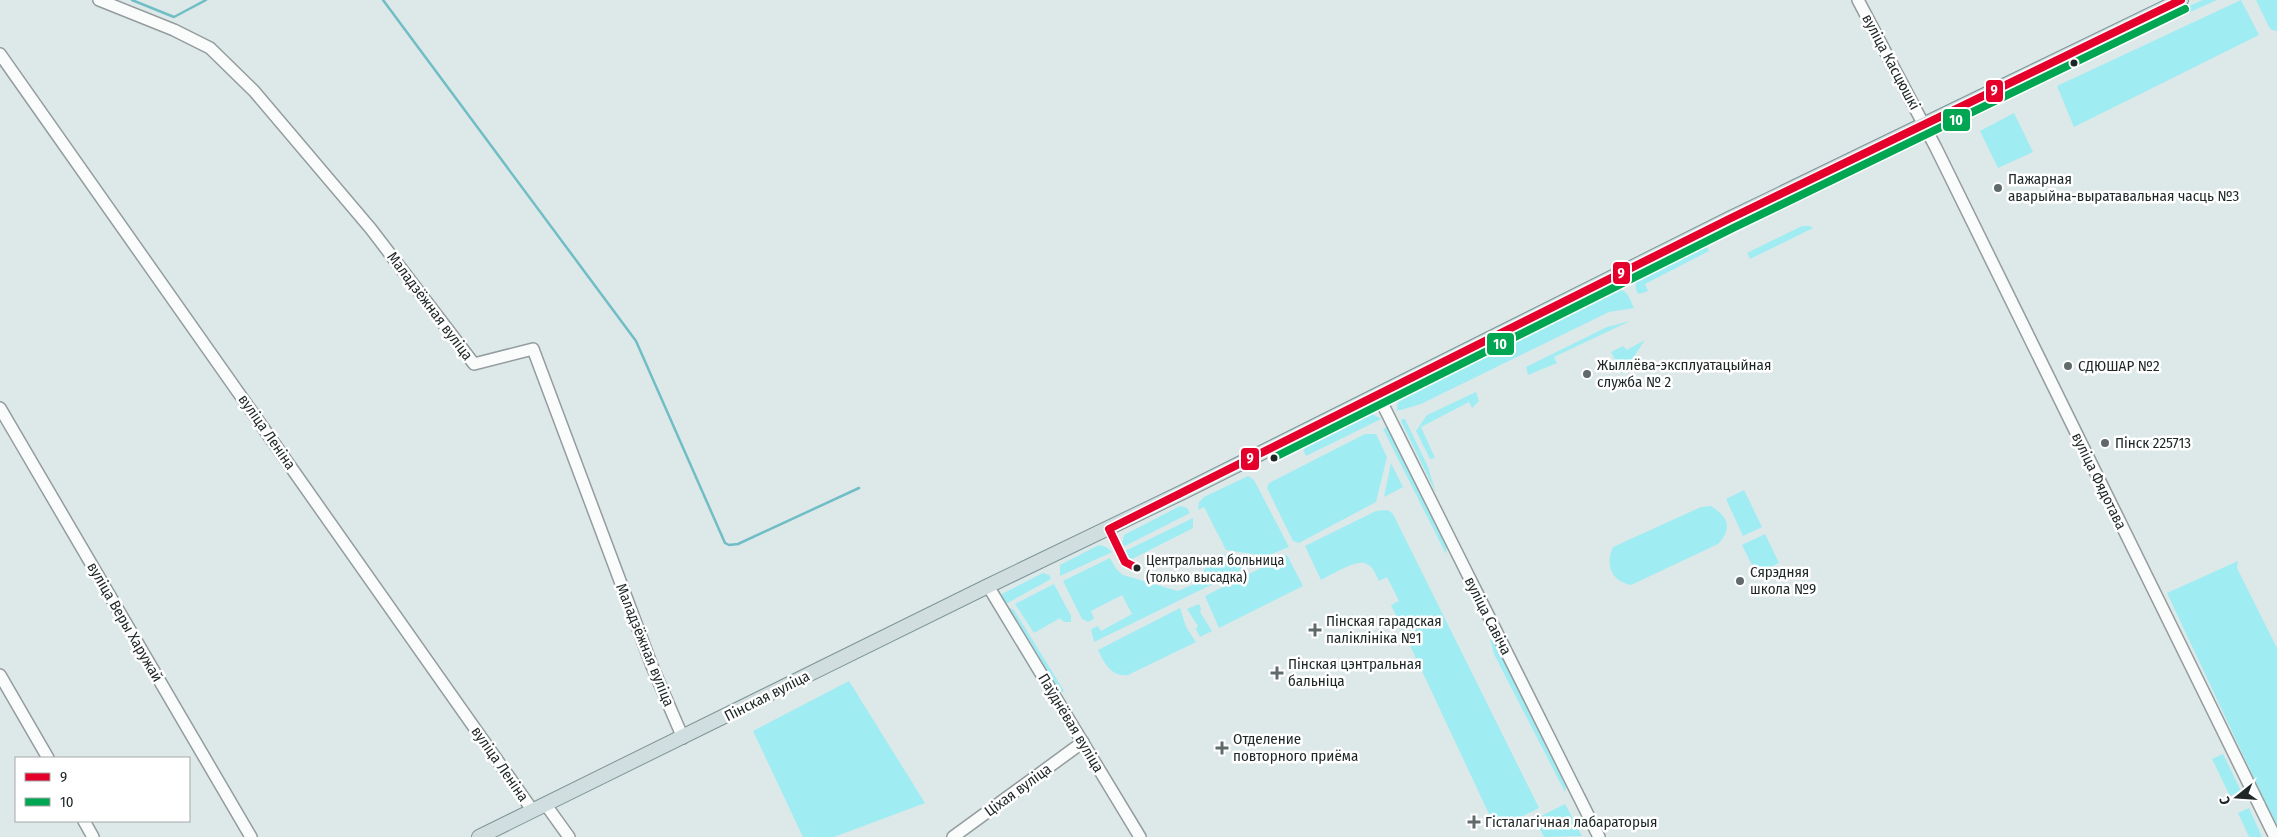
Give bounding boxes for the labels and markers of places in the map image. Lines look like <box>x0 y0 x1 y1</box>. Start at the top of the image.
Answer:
unlabelled marker <box>2069 58 2079 68</box>
place label: Пажарная аварыйна-выратавальная часць №3 <box>2008 170 2240 205</box>
marker: Пажарная аварыйна-выратавальная часць №3 <box>1992 182 2004 194</box>
place label: Жыллёва-эксплуатацыйная служба № 2 <box>1597 356 1771 391</box>
place label: СДЮШАР №2 <box>2078 357 2160 375</box>
marker: СДЮШАР №2 <box>2062 360 2074 372</box>
marker: Жыллёва-эксплуатацыйная служба № 2 <box>1581 368 1593 380</box>
place label: Пінск 225713 <box>2115 434 2191 452</box>
marker: Пінск 225713 <box>2099 437 2111 449</box>
unlabelled marker <box>1269 453 1279 463</box>
place label: Центральная больница (только высадка) <box>1146 552 1284 586</box>
marker: Центральная больница (только высадка) <box>1132 563 1142 573</box>
place label: Сярэдняя школа №9 <box>1750 563 1816 598</box>
marker: Сярэдняя школа №9 <box>1734 575 1746 587</box>
place label: Пінская гарадская паліклініка №1 <box>1326 612 1442 647</box>
marker: Пінская гарадская паліклініка №1 <box>1308 623 1322 637</box>
place label: Пінская цэнтральная бальніца <box>1288 655 1422 690</box>
marker: Пінская цэнтральная бальніца <box>1270 666 1284 680</box>
place label: Отделение повторного приёма <box>1233 730 1358 765</box>
marker: Отделение повторного приёма <box>1215 741 1229 755</box>
place label: Гісталагічная лабараторыя <box>1485 813 1657 831</box>
marker: Гісталагічная лабараторыя <box>1467 815 1481 829</box>

